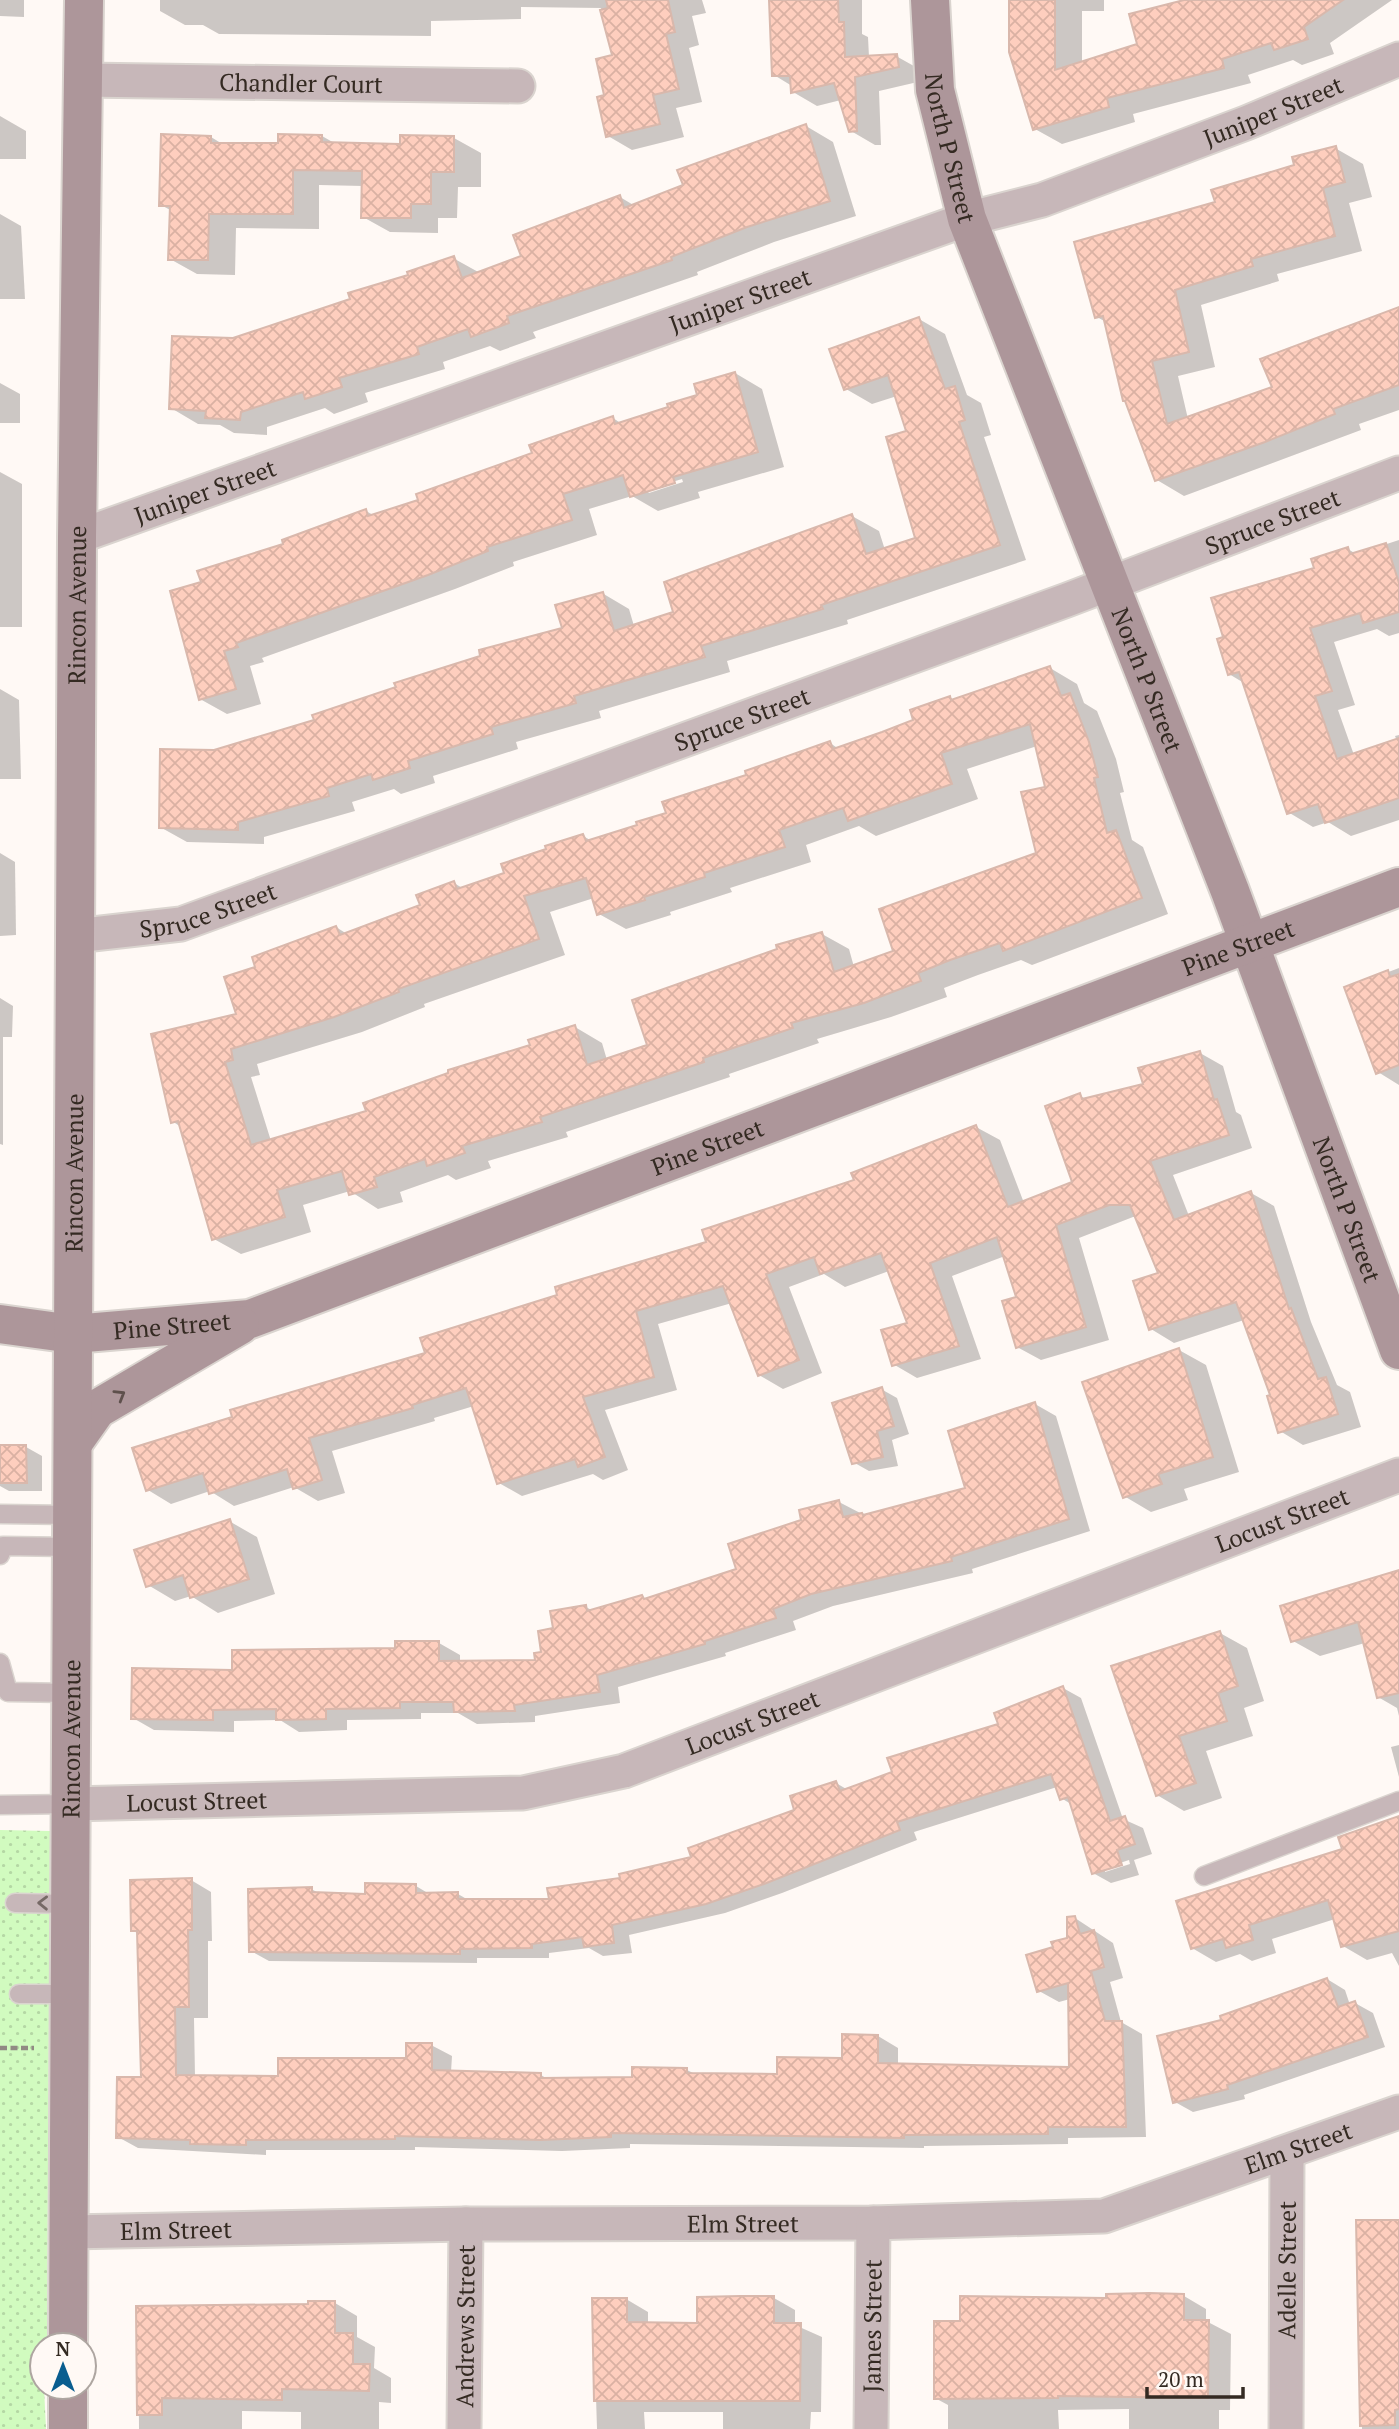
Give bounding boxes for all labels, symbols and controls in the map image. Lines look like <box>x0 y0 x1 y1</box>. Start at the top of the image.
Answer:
street label: Chandler Court <box>219 66 383 100</box>
street label: Juniper Street <box>1199 68 1348 154</box>
street label: North P Street <box>918 72 983 226</box>
street label: Juniper Street <box>665 260 815 340</box>
street label: Juniper Street <box>130 451 280 531</box>
street label: Spruce Street <box>1200 481 1345 562</box>
street label: Rincon Avenue <box>60 525 93 685</box>
street label: North P Street <box>1105 603 1190 757</box>
street label: Spruce Street <box>670 679 814 758</box>
street label: Spruce Street <box>138 874 281 945</box>
street label: Pine Street <box>1177 912 1299 983</box>
street label: Rincon Avenue <box>57 1093 90 1253</box>
street label: Pine Street <box>647 1111 768 1183</box>
street label: North P Street <box>1306 1132 1389 1287</box>
street label: Pine Street <box>112 1305 232 1347</box>
one-way arrow <box>112 1391 125 1404</box>
street label: Locust Street <box>1211 1480 1354 1560</box>
street label: Rincon Avenue <box>55 1659 87 1819</box>
street label: Locust Street <box>681 1682 824 1762</box>
street label: Locust Street <box>126 1783 268 1819</box>
one-way arrow <box>37 1895 48 1911</box>
street label: Elm Street <box>1240 2114 1356 2181</box>
street label: Adelle Street <box>1270 2201 1303 2339</box>
street label: Elm Street <box>687 2207 799 2239</box>
street label: Elm Street <box>120 2213 232 2247</box>
street label: Andrews Street <box>448 2244 482 2408</box>
street label: James Street <box>855 2259 889 2393</box>
north arrow <box>28 2331 98 2401</box>
text: N <box>56 2336 71 2361</box>
scale bar <box>1147 2356 1243 2400</box>
text: 20 m <box>1158 2365 1204 2393</box>

